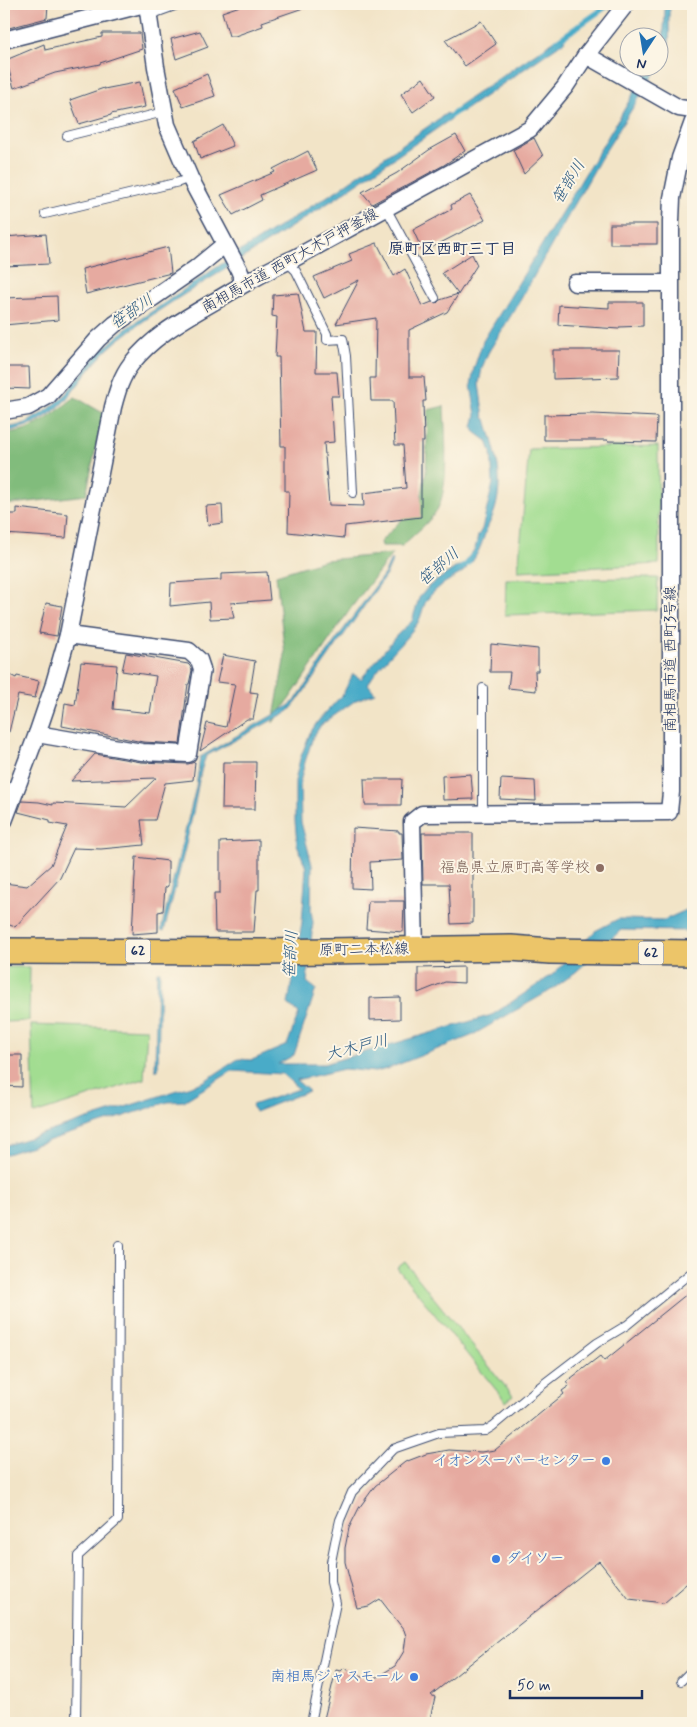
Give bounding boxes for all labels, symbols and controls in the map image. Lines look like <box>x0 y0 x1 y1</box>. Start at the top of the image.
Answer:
north arrow <box>620 28 670 78</box>
text: N <box>635 54 648 74</box>
water label: 笹部川 <box>548 156 590 208</box>
street label: 南相馬市道 西町大木戸押釜線 <box>198 204 382 318</box>
district label: 原町区西町三丁目 <box>388 239 516 260</box>
water label: 笹部川 <box>106 290 158 334</box>
water label: 笹部川 <box>414 543 464 591</box>
street label: 南相馬市道 西町3号線 <box>661 586 681 732</box>
place label: 福島県立原町高等学校 <box>440 858 590 878</box>
marker: 福島県立原町高等学校 <box>594 862 606 874</box>
water label: 笹部川 <box>279 929 303 979</box>
road number: 62 <box>126 939 150 962</box>
street label: 原町二本松線 <box>319 939 409 961</box>
road number: 62 <box>638 941 664 964</box>
water label: 大木戸川 <box>323 1030 391 1066</box>
place label: イオンスーパーセンター <box>433 1451 596 1471</box>
marker: イオンスーパーセンター <box>600 1455 612 1467</box>
place label: ダイソー <box>506 1549 565 1569</box>
marker: ダイソー <box>490 1553 502 1565</box>
place label: 南相馬ジャスモール <box>270 1667 404 1687</box>
scale bar <box>510 1667 642 1699</box>
marker: 南相馬ジャスモール <box>408 1671 420 1683</box>
text: 50 m <box>517 1676 551 1696</box>

